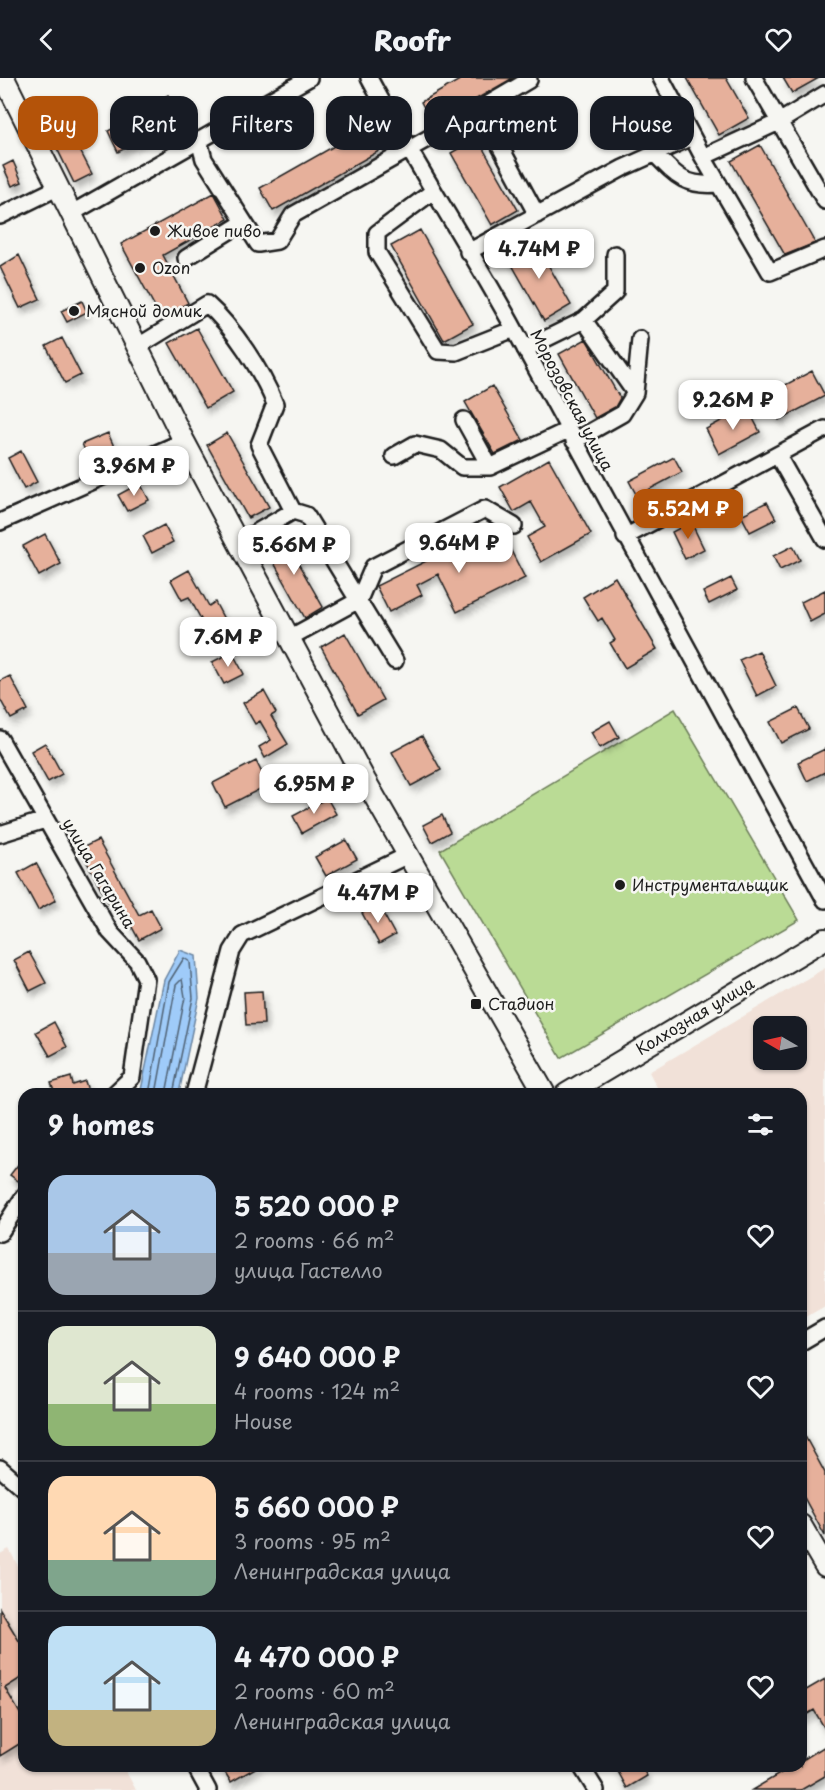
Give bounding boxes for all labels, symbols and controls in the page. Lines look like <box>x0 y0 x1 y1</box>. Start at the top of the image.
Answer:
text: Roofr <box>374 19 451 60</box>
icon: back <box>30 23 63 56</box>
icon: heart <box>762 23 795 56</box>
chip: Buy <box>18 96 98 150</box>
chip: Rent <box>110 96 198 150</box>
chip: Filters <box>210 96 314 150</box>
chip: New <box>326 96 412 150</box>
chip: Apartment <box>424 96 578 150</box>
chip: House <box>590 96 694 150</box>
place label: Живое пиво <box>167 218 261 242</box>
marker: Живое пиво <box>148 224 162 238</box>
pin: 4.74M ₽ <box>484 229 594 280</box>
text: 4.74M ₽ <box>498 233 580 263</box>
place label: Ozon <box>152 255 190 279</box>
marker: Ozon <box>133 261 147 275</box>
place label: Мясной домик <box>86 298 203 322</box>
marker: Мясной домик <box>67 304 81 318</box>
street label: Морозовская улица <box>525 324 620 475</box>
pin: 9.26M ₽ <box>678 380 788 431</box>
text: 9.26M ₽ <box>692 384 774 414</box>
pin: 3.96M ₽ <box>79 446 189 497</box>
text: 3.96M ₽ <box>93 450 175 480</box>
pin: 5.52M ₽ <box>633 489 743 540</box>
text: 5.52M ₽ <box>647 493 729 523</box>
pin: 9.64M ₽ <box>404 523 514 574</box>
pin: 5.66M ₽ <box>239 525 349 576</box>
text: 9.64M ₽ <box>419 527 499 557</box>
text: 5.66M ₽ <box>252 529 336 559</box>
pin: 7.6M ₽ <box>179 617 277 668</box>
text: 7.6M ₽ <box>194 621 262 651</box>
pin: 6.95M ₽ <box>259 764 369 815</box>
text: 6.95M ₽ <box>273 768 355 798</box>
street label: улица Гагарина <box>57 813 142 932</box>
place label: Инструментальщик <box>632 872 789 896</box>
pin: 4.47M ₽ <box>323 873 433 924</box>
text: 4.47M ₽ <box>337 877 419 907</box>
marker: Инструментальщик <box>613 878 627 892</box>
street label: Колхозная улица <box>631 970 758 1060</box>
place label: Стадион <box>488 991 555 1015</box>
marker: Стадион <box>469 997 483 1011</box>
north arrow <box>753 1016 807 1070</box>
map controls <box>753 1016 807 1070</box>
text: 9 homes <box>48 1105 154 1144</box>
icon: filters <box>744 1108 777 1141</box>
text: 5 520 000 ₽ <box>234 1186 399 1225</box>
icon: home <box>96 1199 168 1271</box>
icon: heart <box>744 1219 777 1252</box>
text: 2 rooms · 66 m² <box>234 1225 394 1255</box>
text: улица Гастелло <box>234 1255 383 1285</box>
text: 9 640 000 ₽ <box>234 1337 400 1376</box>
icon: home <box>96 1350 168 1422</box>
icon: heart <box>744 1370 777 1403</box>
text: 4 rooms · 124 m² <box>234 1376 400 1406</box>
text: House <box>234 1406 293 1436</box>
text: 5 660 000 ₽ <box>234 1487 399 1526</box>
icon: home <box>96 1500 168 1572</box>
icon: heart <box>744 1520 777 1553</box>
text: 3 rooms · 95 m² <box>234 1526 391 1556</box>
text: Ленинградская улица <box>234 1556 450 1586</box>
text: 4 470 000 ₽ <box>234 1637 399 1676</box>
icon: home <box>96 1650 168 1722</box>
icon: heart <box>744 1670 777 1703</box>
text: 2 rooms · 60 m² <box>234 1676 395 1706</box>
text: Ленинградская улица <box>234 1706 450 1736</box>

